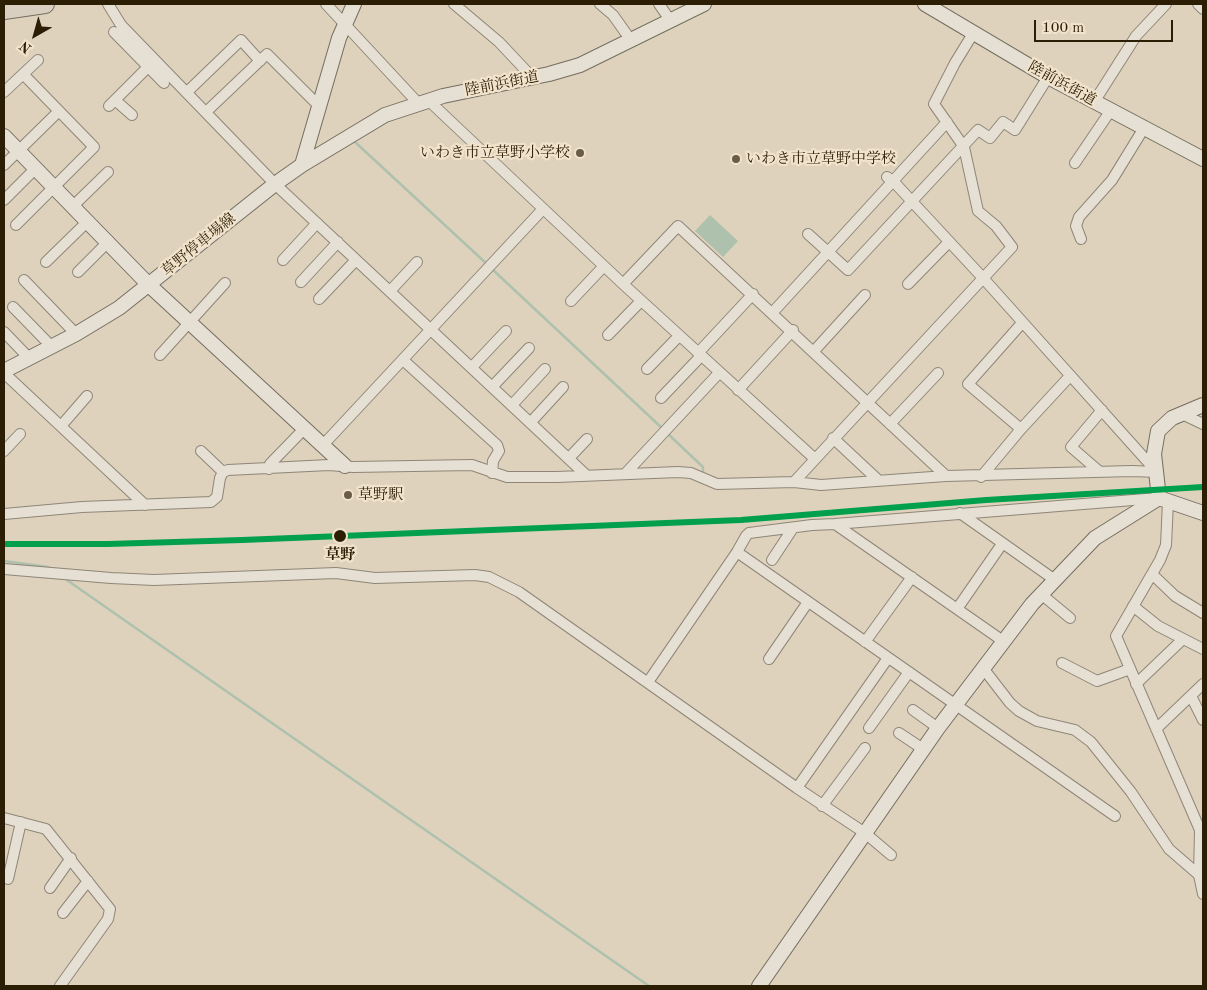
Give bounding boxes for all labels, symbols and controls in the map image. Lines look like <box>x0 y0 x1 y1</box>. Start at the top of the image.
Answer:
north arrow <box>10 10 60 60</box>
scale bar <box>1037 10 1176 42</box>
text: 100 m <box>1042 21 1084 36</box>
text: N <box>17 38 34 56</box>
street label: 陸前浜街道 <box>1025 58 1099 110</box>
street label: 陸前浜街道 <box>463 68 541 100</box>
place label: いわき市立草野小学校 <box>420 144 570 162</box>
marker: いわき市立草野小学校 <box>574 147 586 159</box>
place label: いわき市立草野中学校 <box>746 150 896 168</box>
marker: いわき市立草野中学校 <box>730 153 742 165</box>
street label: 草野停車場線 <box>158 210 240 280</box>
place label: 草野駅 <box>358 486 403 504</box>
marker: 草野駅 <box>342 489 354 501</box>
marker: 草野 <box>332 528 348 544</box>
place label: 草野 <box>325 546 355 564</box>

